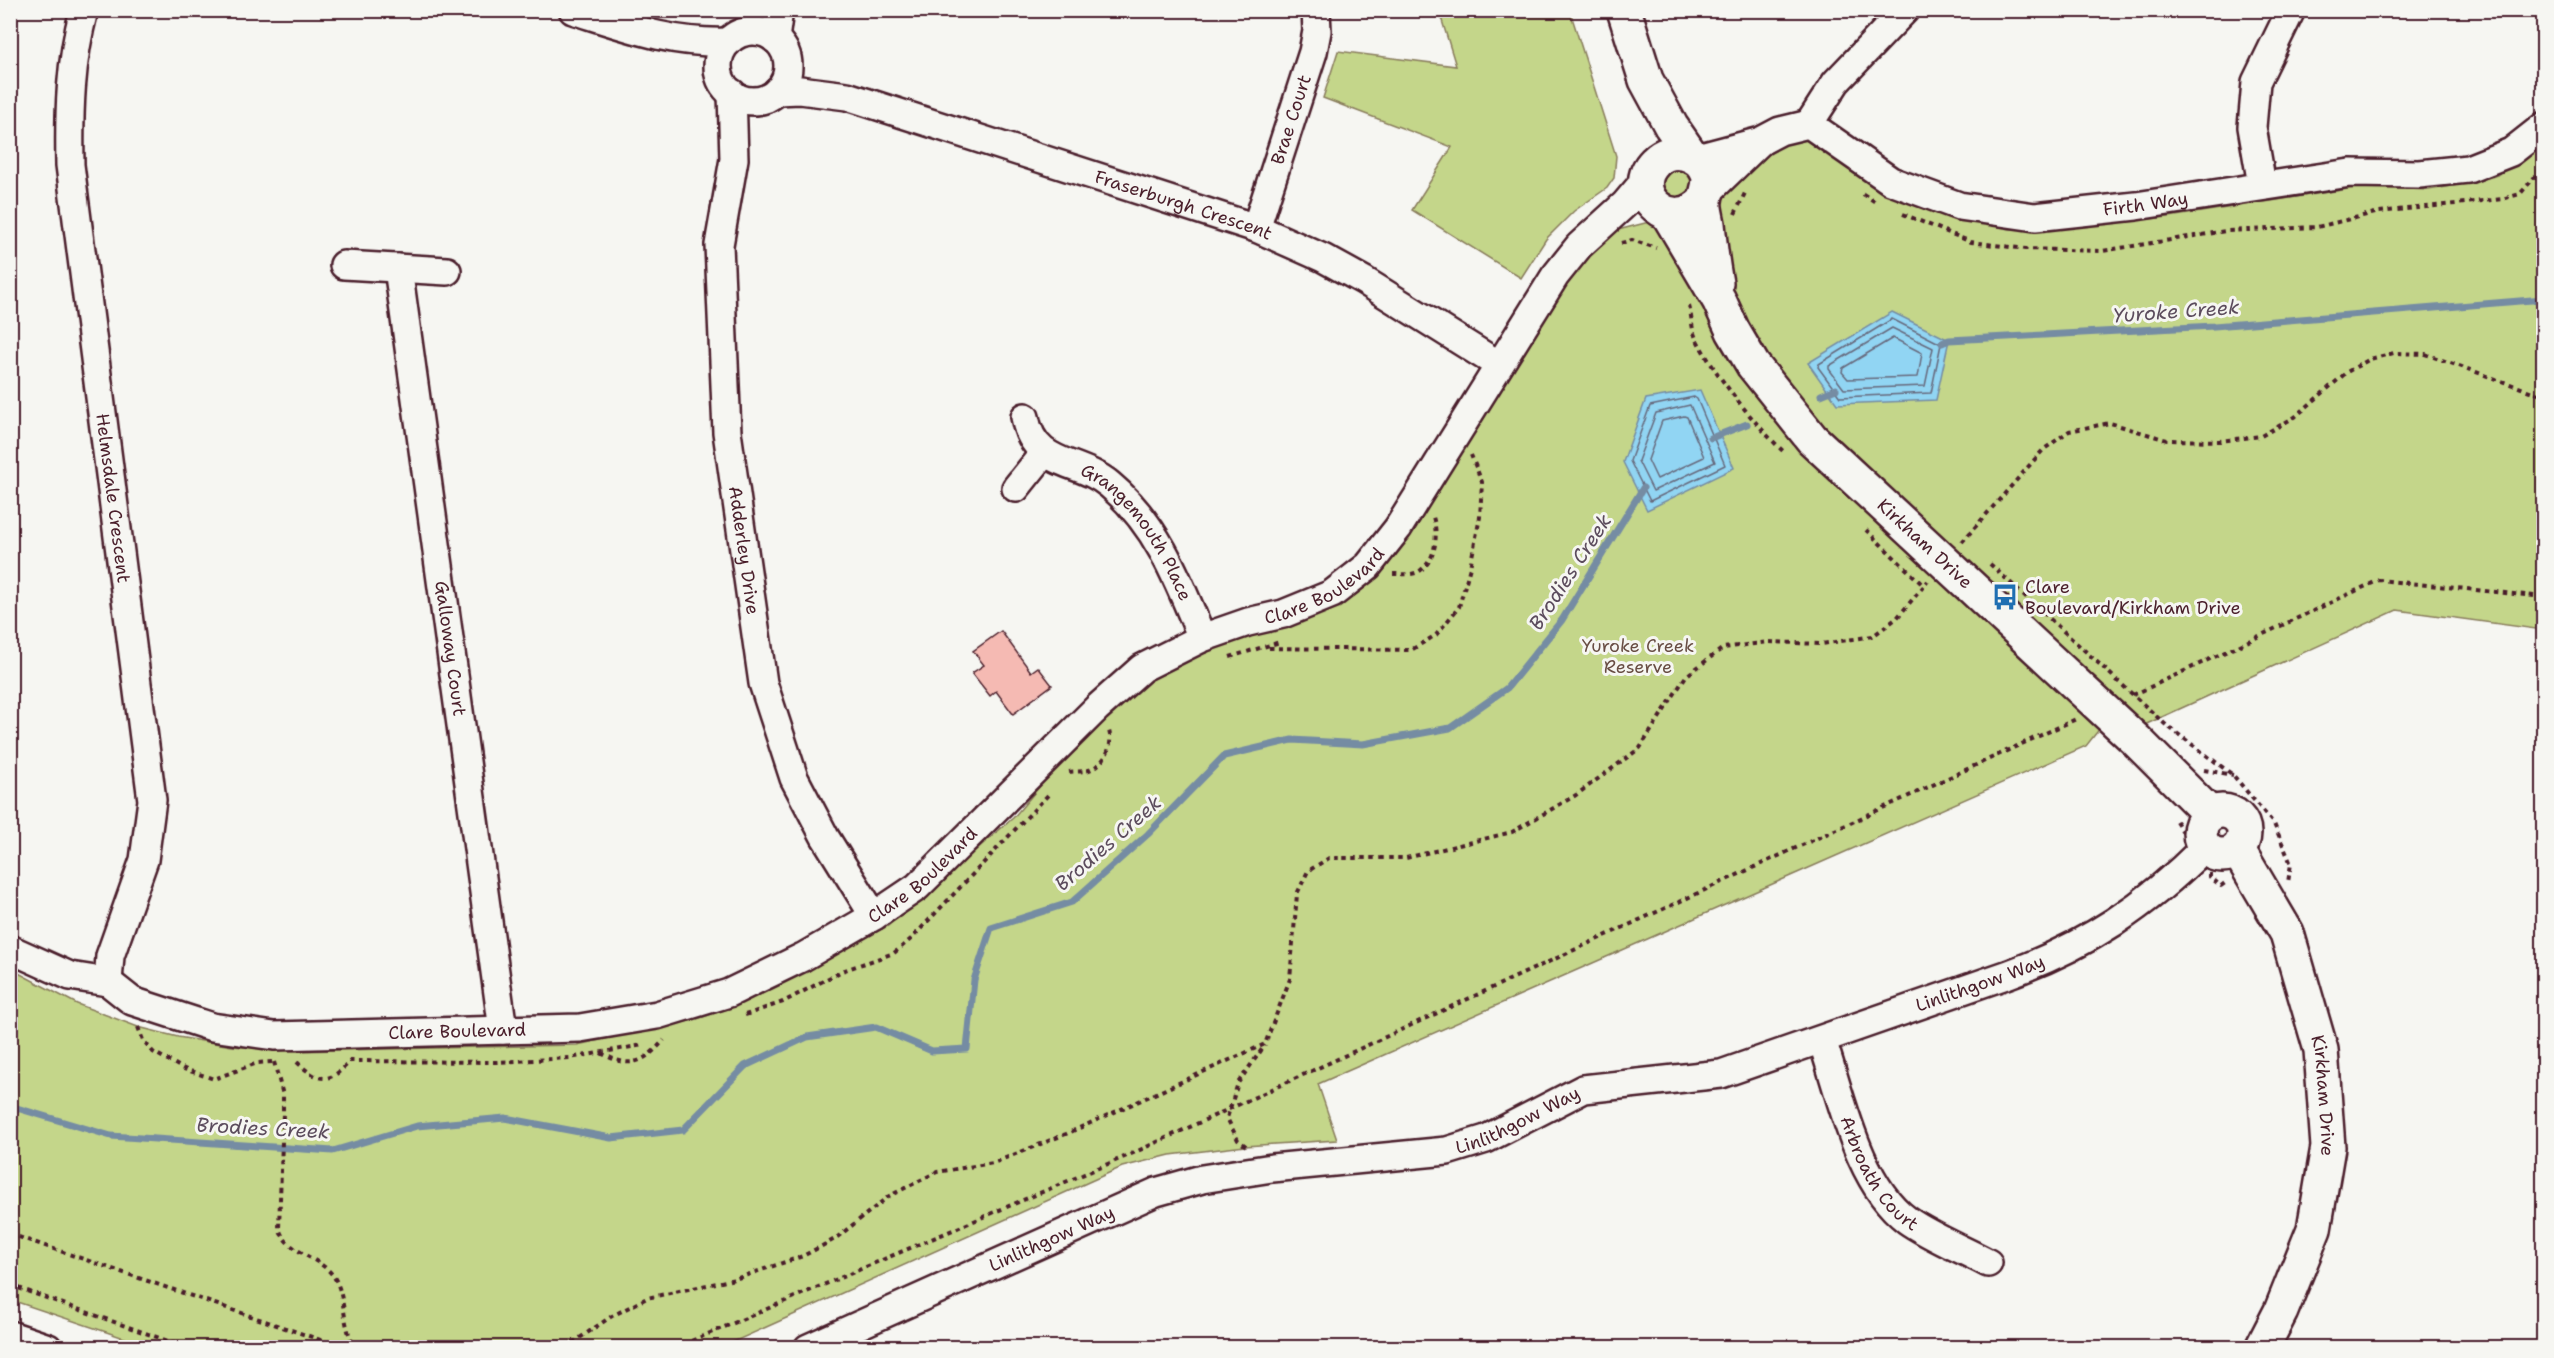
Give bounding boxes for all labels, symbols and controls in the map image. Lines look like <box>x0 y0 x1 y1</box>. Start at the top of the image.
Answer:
street label: Brae Court <box>1265 71 1317 167</box>
street label: Fraserburgh Crescent <box>1092 165 1276 246</box>
street label: Firth Way <box>2102 186 2190 221</box>
water label: Yuroke Creek <box>2112 294 2241 328</box>
street label: Helmsdale Crescent <box>90 412 136 584</box>
street label: Grangemouth Place <box>1077 458 1197 605</box>
street label: Adderley Drive <box>723 484 765 616</box>
street label: Kirkham Drive <box>1872 493 1978 594</box>
water label: Brodies Creek <box>1523 509 1617 635</box>
street label: Clare Boulevard <box>1262 543 1390 630</box>
place label: Clare Boulevard/Kirkham Drive <box>2025 575 2241 620</box>
street label: Galloway Court <box>429 579 472 718</box>
bus stop icon: Clare Boulevard/Kirkham Drive <box>1990 582 2020 612</box>
park label: Yuroke Creek Reserve <box>1582 634 1694 679</box>
water label: Brodies Creek <box>1049 789 1167 897</box>
street label: Clare Boulevard <box>863 822 983 929</box>
street label: Linlithgow Way <box>1912 949 2048 1018</box>
street label: Clare Boulevard <box>388 1017 526 1045</box>
street label: Kirkham Drive <box>2305 1032 2340 1158</box>
street label: Linlithgow Way <box>1453 1081 1584 1160</box>
water label: Brodies Creek <box>196 1112 331 1144</box>
street label: Arbroath Court <box>1834 1113 1923 1236</box>
street label: Linlithgow Way <box>985 1200 1118 1277</box>

